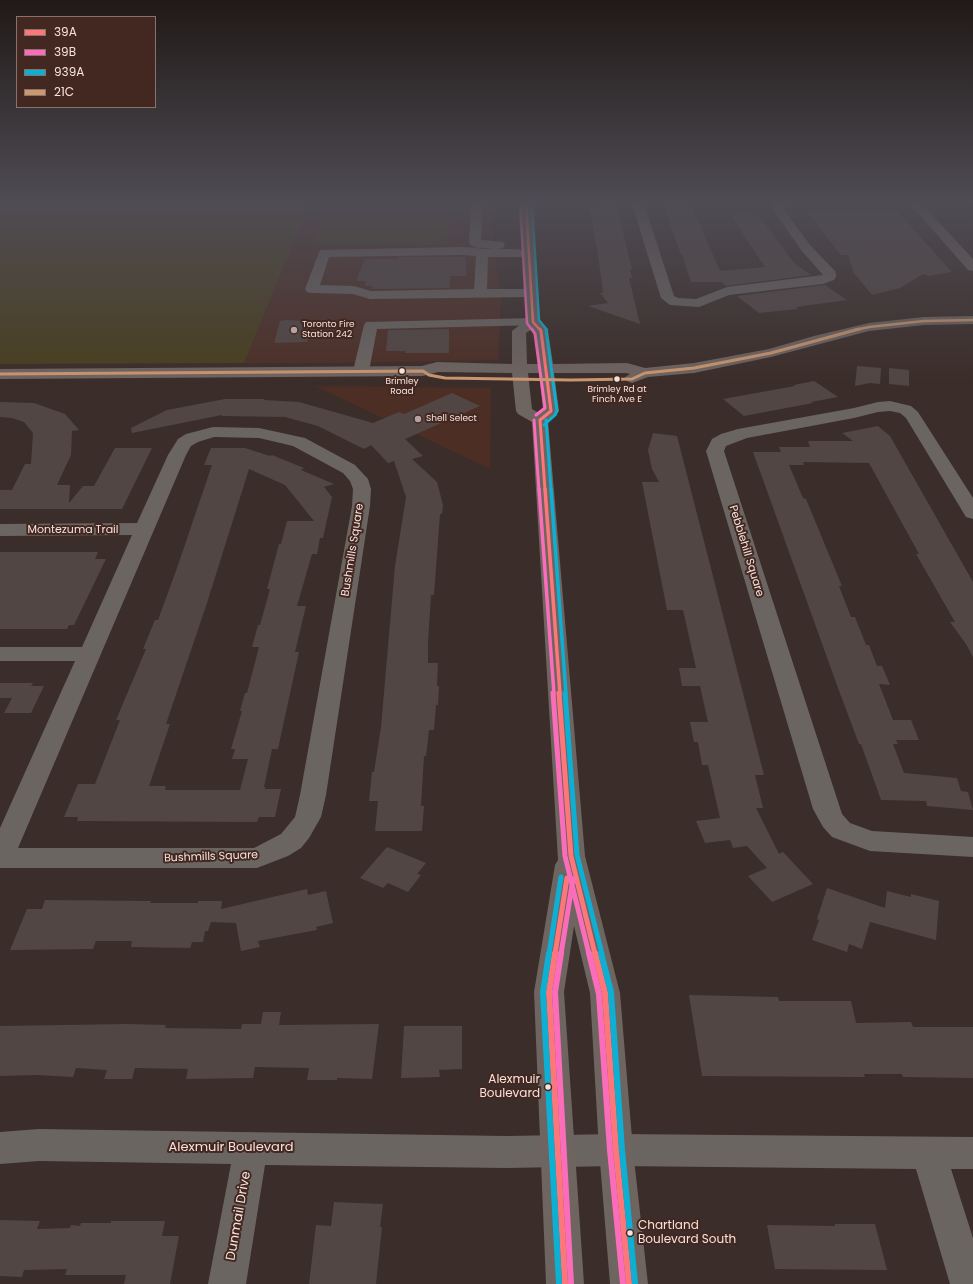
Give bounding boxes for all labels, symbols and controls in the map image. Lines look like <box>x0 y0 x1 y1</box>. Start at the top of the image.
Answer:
legend <box>16 16 156 108</box>
text: 39A <box>54 23 77 40</box>
text: 39B <box>54 43 76 60</box>
text: 939A <box>54 63 84 80</box>
text: 21C <box>54 83 74 100</box>
place label: Toronto Fire Station 242 <box>302 320 355 341</box>
marker: Toronto Fire Station 242 <box>289 325 299 335</box>
marker: Brimley Road <box>397 366 407 376</box>
marker: Brimley Rd at Finch Ave E <box>612 374 622 384</box>
place label: Brimley Road <box>385 377 419 398</box>
place label: Brimley Rd at Finch Ave E <box>588 385 646 406</box>
marker: Shell Select <box>413 414 423 424</box>
place label: Shell Select <box>426 414 477 424</box>
street label: Bushmills Square <box>339 503 367 597</box>
street label: Pebblehill Square <box>726 504 766 598</box>
street label: Montezuma Trail <box>27 523 119 537</box>
street label: Bushmills Square <box>164 849 258 865</box>
place label: Alexmuir Boulevard <box>479 1073 540 1101</box>
marker: Alexmuir Boulevard <box>543 1082 553 1092</box>
street label: Alexmuir Boulevard <box>168 1140 294 1156</box>
street label: Dunmail Drive <box>223 1170 255 1262</box>
place label: Chartland Boulevard South <box>638 1219 736 1247</box>
marker: Chartland Boulevard South <box>625 1228 635 1238</box>

